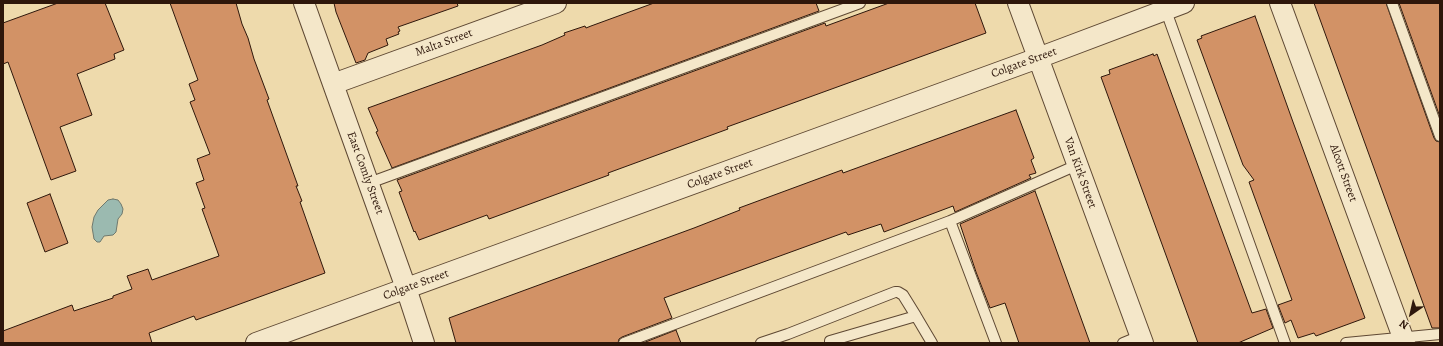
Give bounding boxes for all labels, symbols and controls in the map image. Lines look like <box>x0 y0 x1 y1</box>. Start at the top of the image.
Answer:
street label: Malta Street <box>413 26 475 60</box>
street label: Colgate Street <box>989 44 1059 82</box>
street label: East Comly Street <box>343 130 387 216</box>
street label: Van Kirk Street <box>1061 136 1099 210</box>
street label: Alcott Street <box>1326 142 1360 204</box>
street label: Colgate Street <box>685 155 755 193</box>
street label: Colgate Street <box>381 266 451 304</box>
north arrow <box>1391 294 1431 334</box>
text: N <box>1397 316 1412 333</box>

